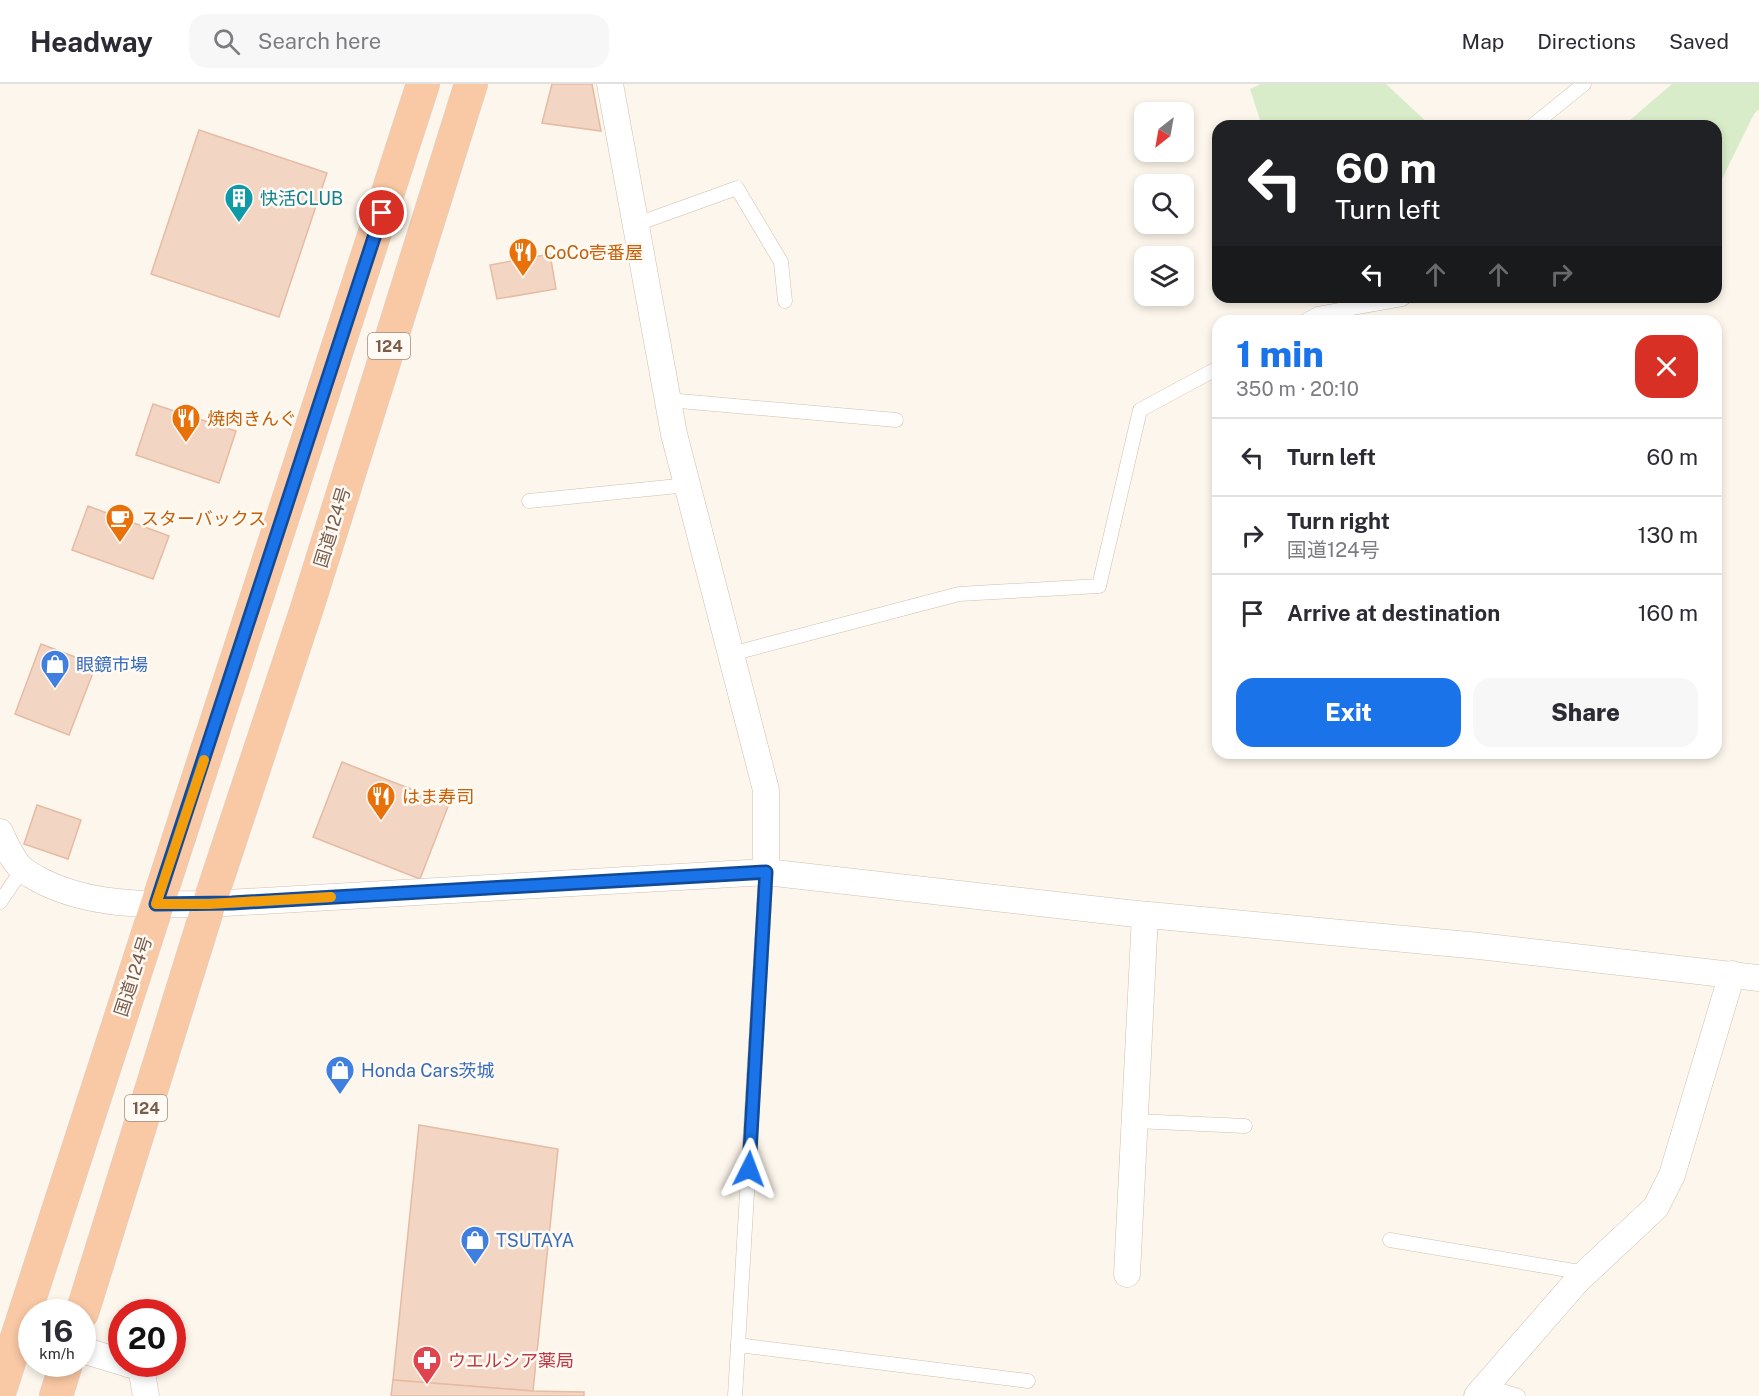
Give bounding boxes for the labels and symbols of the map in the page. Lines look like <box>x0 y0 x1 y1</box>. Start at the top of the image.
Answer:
north arrow <box>1134 102 1194 162</box>
building icon: 快活CLUB <box>223 182 255 224</box>
pin <box>356 187 407 238</box>
place label: 快活CLUB <box>260 188 343 209</box>
restaurant icon: CoCo壱番屋 <box>507 236 539 278</box>
place label: CoCo壱番屋 <box>544 242 643 263</box>
road number: 124 <box>368 333 410 359</box>
restaurant icon: 焼肉きんぐ <box>170 402 202 444</box>
place label: 焼肉きんぐ <box>207 408 297 429</box>
street label: 国道124号 <box>310 484 354 570</box>
cafe icon: スターバックス <box>104 502 136 544</box>
place label: スターバックス <box>141 508 266 529</box>
shop icon: 眼鏡市場 <box>39 648 71 690</box>
place label: 眼鏡市場 <box>76 654 148 675</box>
restaurant icon: はま寿司 <box>365 780 397 822</box>
place label: はま寿司 <box>402 786 474 807</box>
street label: 国道124号 <box>110 933 156 1019</box>
shop icon: Honda Cars茨城 <box>324 1054 356 1096</box>
place label: Honda Cars茨城 <box>361 1060 495 1081</box>
road number: 124 <box>125 1095 167 1121</box>
position arrow <box>717 1137 781 1201</box>
shop icon: TSUTAYA <box>459 1224 491 1266</box>
place label: TSUTAYA <box>496 1230 574 1251</box>
speed limit sign: 20 <box>108 1299 186 1377</box>
pharmacy icon: ウエルシア薬局 <box>411 1344 443 1386</box>
place label: ウエルシア薬局 <box>448 1350 574 1371</box>

